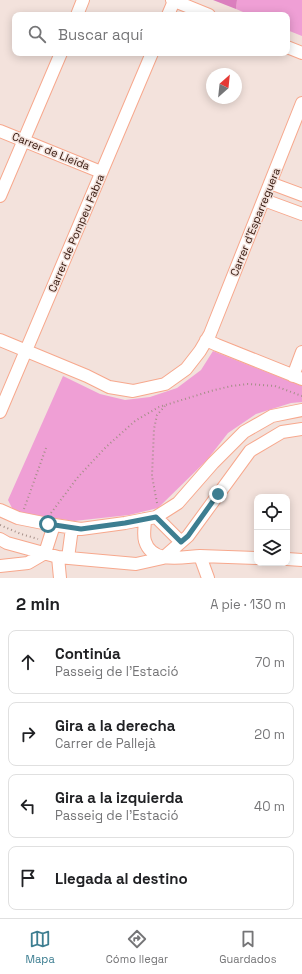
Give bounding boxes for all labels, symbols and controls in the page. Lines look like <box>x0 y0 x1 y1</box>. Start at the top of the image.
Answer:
search box <box>12 12 290 56</box>
icon: search <box>26 23 48 45</box>
text: Buscar aquí <box>58 25 143 44</box>
north arrow <box>206 68 242 104</box>
street label: Carrer de Lleida <box>10 129 93 173</box>
street label: Carrer d'Esparreguera <box>227 165 283 278</box>
street label: Carrer de Pompeu Fabra <box>45 171 107 294</box>
route end <box>209 485 227 503</box>
map controls <box>254 494 290 566</box>
button: locate <box>254 494 290 530</box>
route start <box>39 515 57 533</box>
button: layers <box>254 530 290 566</box>
text: 2 min <box>16 593 60 615</box>
text: A pie · 130 m <box>210 596 286 613</box>
text: Continúa <box>55 644 121 663</box>
icon: ahead <box>17 651 39 673</box>
text: 70 m <box>255 654 285 671</box>
text: Passeig de l'Estació <box>55 663 178 680</box>
text: Gira a la derecha <box>55 716 175 735</box>
icon: right <box>17 723 39 745</box>
text: 20 m <box>254 726 285 743</box>
text: Carrer de Pallejà <box>55 735 156 752</box>
text: Gira a la izquierda <box>55 788 183 807</box>
icon: left <box>17 795 39 817</box>
text: 40 m <box>254 798 285 815</box>
text: Passeig de l'Estació <box>55 807 178 824</box>
icon: arrive <box>17 867 39 889</box>
text: Llegada al destino <box>55 869 188 888</box>
tab: Mapa <box>26 928 55 966</box>
tab: Cómo llegar <box>106 928 168 966</box>
tab: Guardados <box>219 928 276 966</box>

